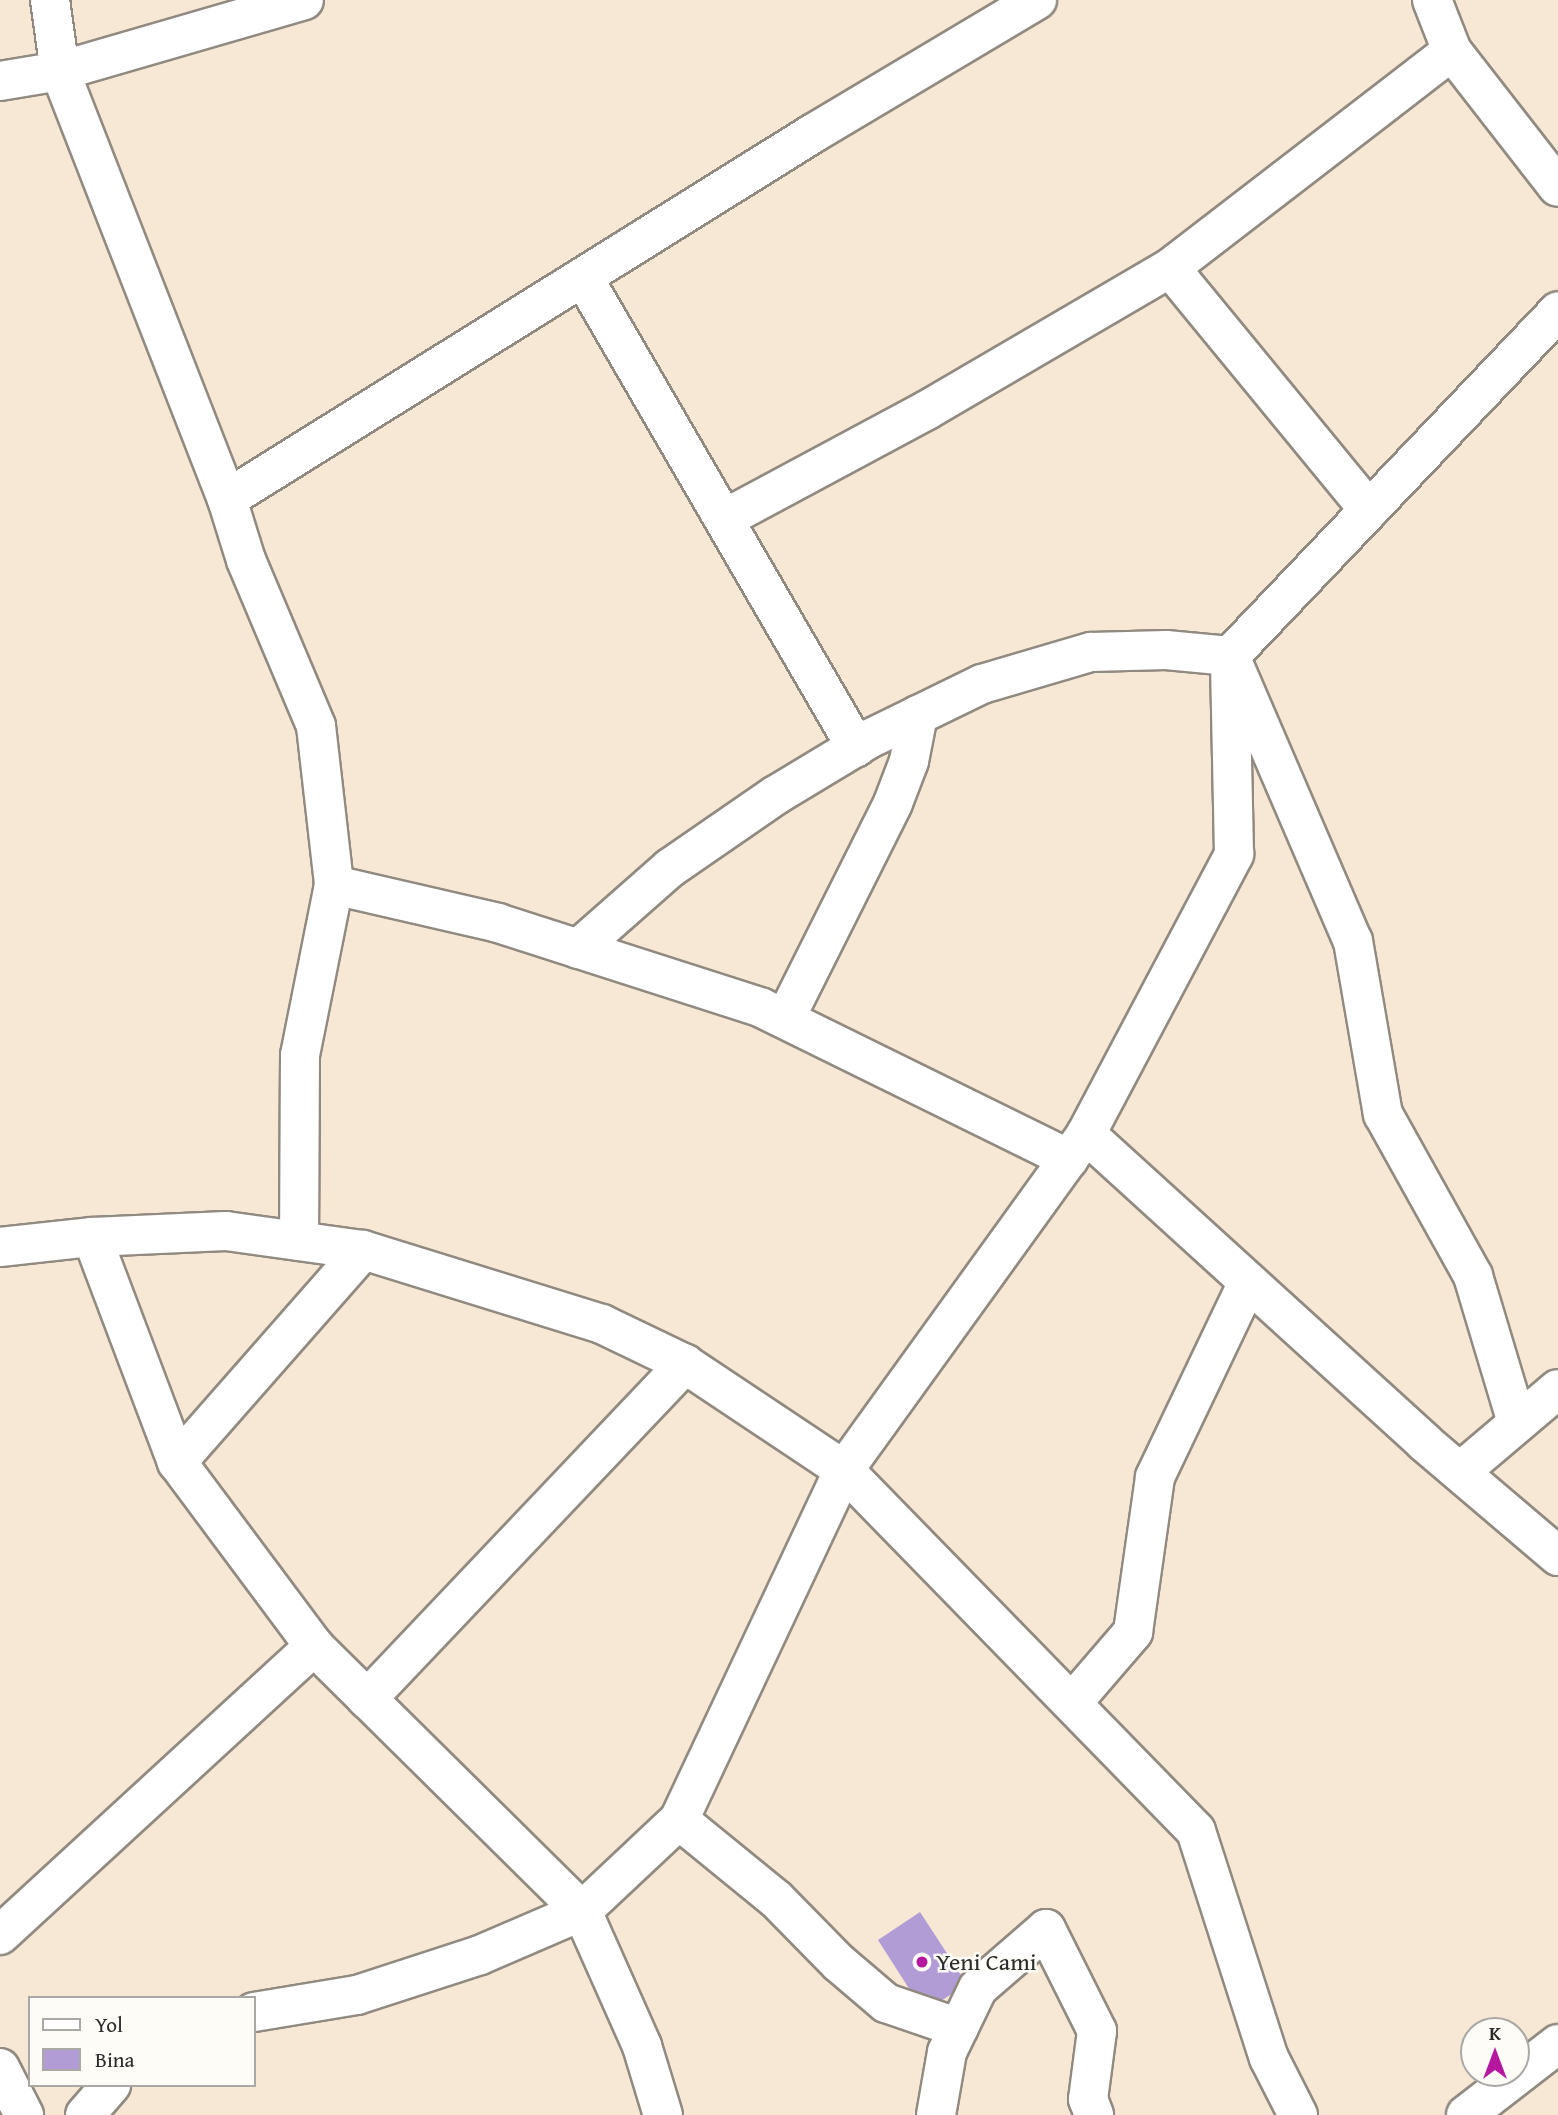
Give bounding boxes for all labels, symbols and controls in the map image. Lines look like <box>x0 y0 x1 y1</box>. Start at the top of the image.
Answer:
place label: Yeni Cami <box>936 1948 1036 1976</box>
marker: Yeni Cami <box>914 1954 930 1970</box>
legend <box>28 1996 256 2087</box>
text: Yol <box>95 2009 123 2040</box>
north arrow <box>1460 2017 1530 2087</box>
text: K <box>1489 2019 1501 2047</box>
text: Bina <box>95 2044 135 2075</box>

